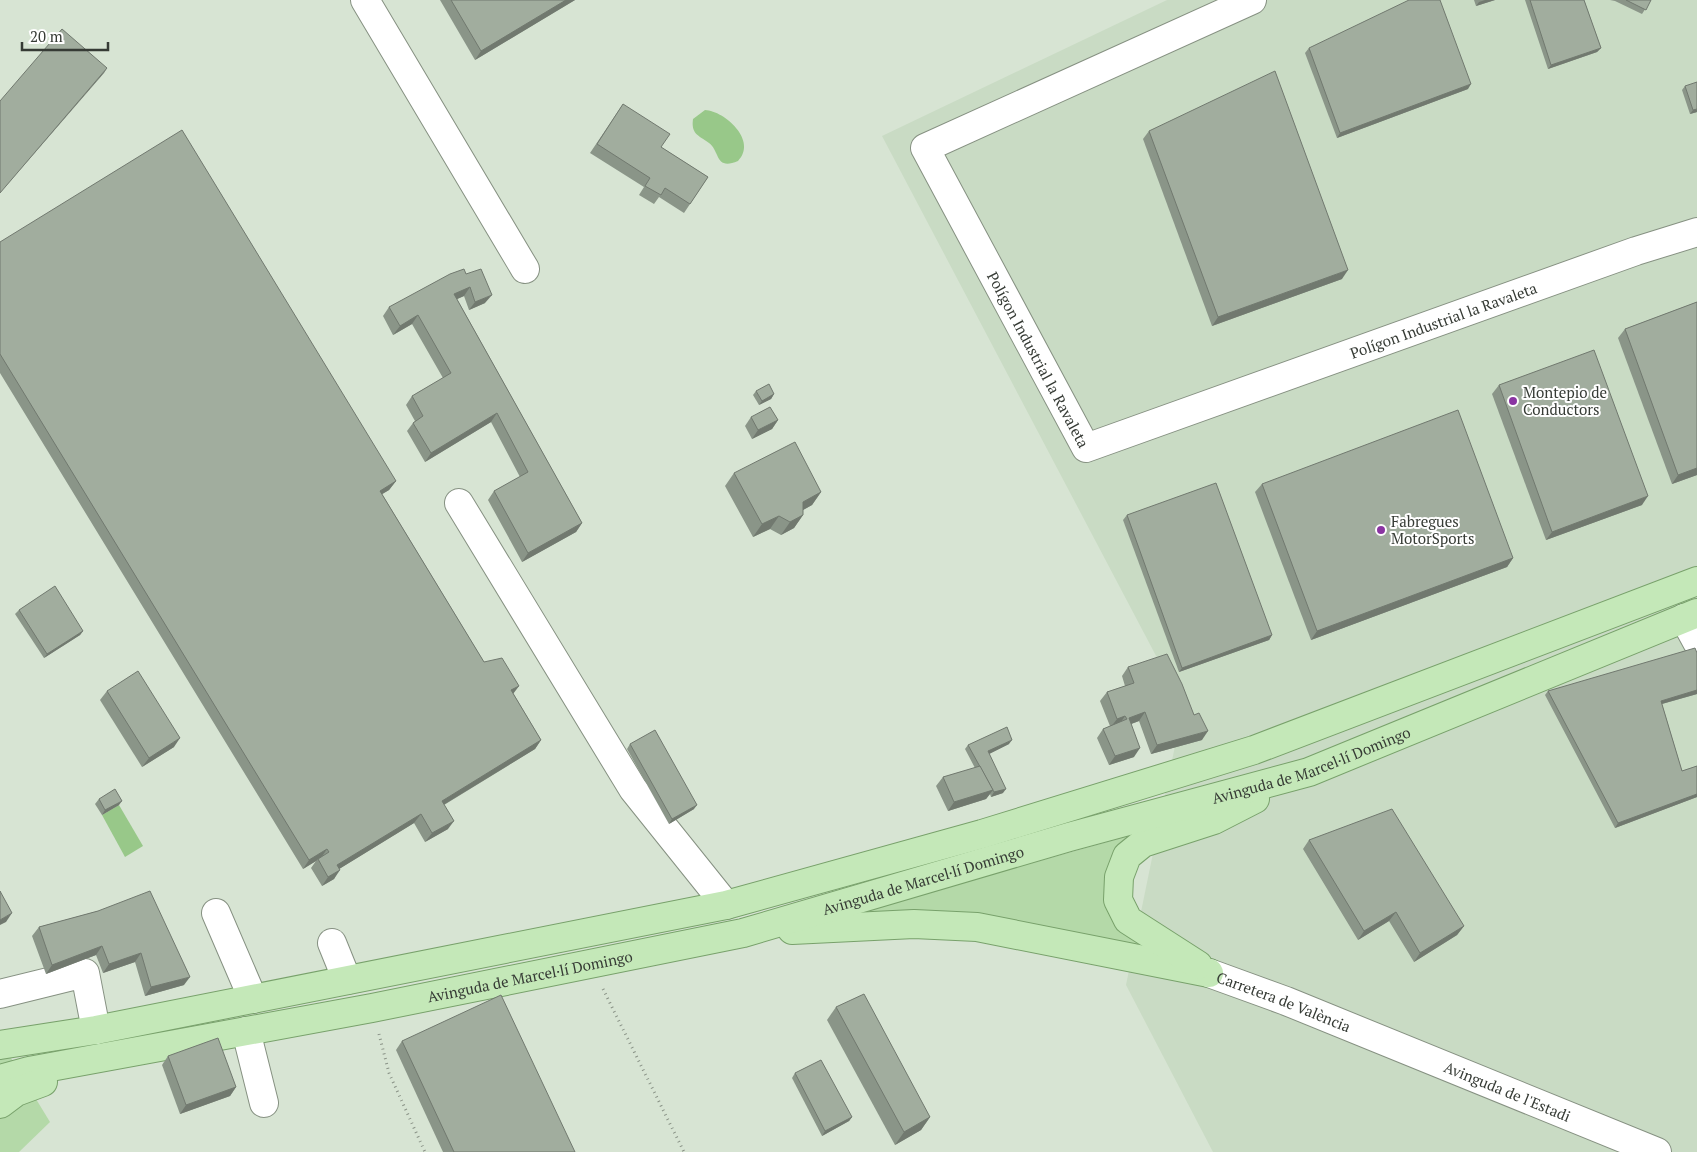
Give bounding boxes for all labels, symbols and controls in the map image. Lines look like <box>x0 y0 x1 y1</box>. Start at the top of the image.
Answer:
scale bar <box>22 20 109 52</box>
text: 20 m <box>30 26 63 46</box>
street label: Polígon Industrial la Ravaleta <box>983 268 1094 451</box>
street label: Polígon Industrial la Ravaleta <box>1347 277 1540 363</box>
place label: Montepio de Conductors <box>1523 382 1607 419</box>
marker: Montepio de Conductors <box>1507 395 1519 407</box>
place label: Fabregues MotorSports <box>1391 511 1474 548</box>
marker: Fabregues MotorSports <box>1375 524 1387 536</box>
street label: Avinguda de Marcel·lí Domingo <box>1210 722 1413 808</box>
street label: Avinguda de Marcel·lí Domingo <box>820 841 1026 919</box>
street label: Avinguda de Marcel·lí Domingo <box>426 946 634 1007</box>
street label: Carretera de València <box>1214 967 1354 1037</box>
street label: Avinguda de l'Estadi <box>1441 1056 1574 1126</box>

